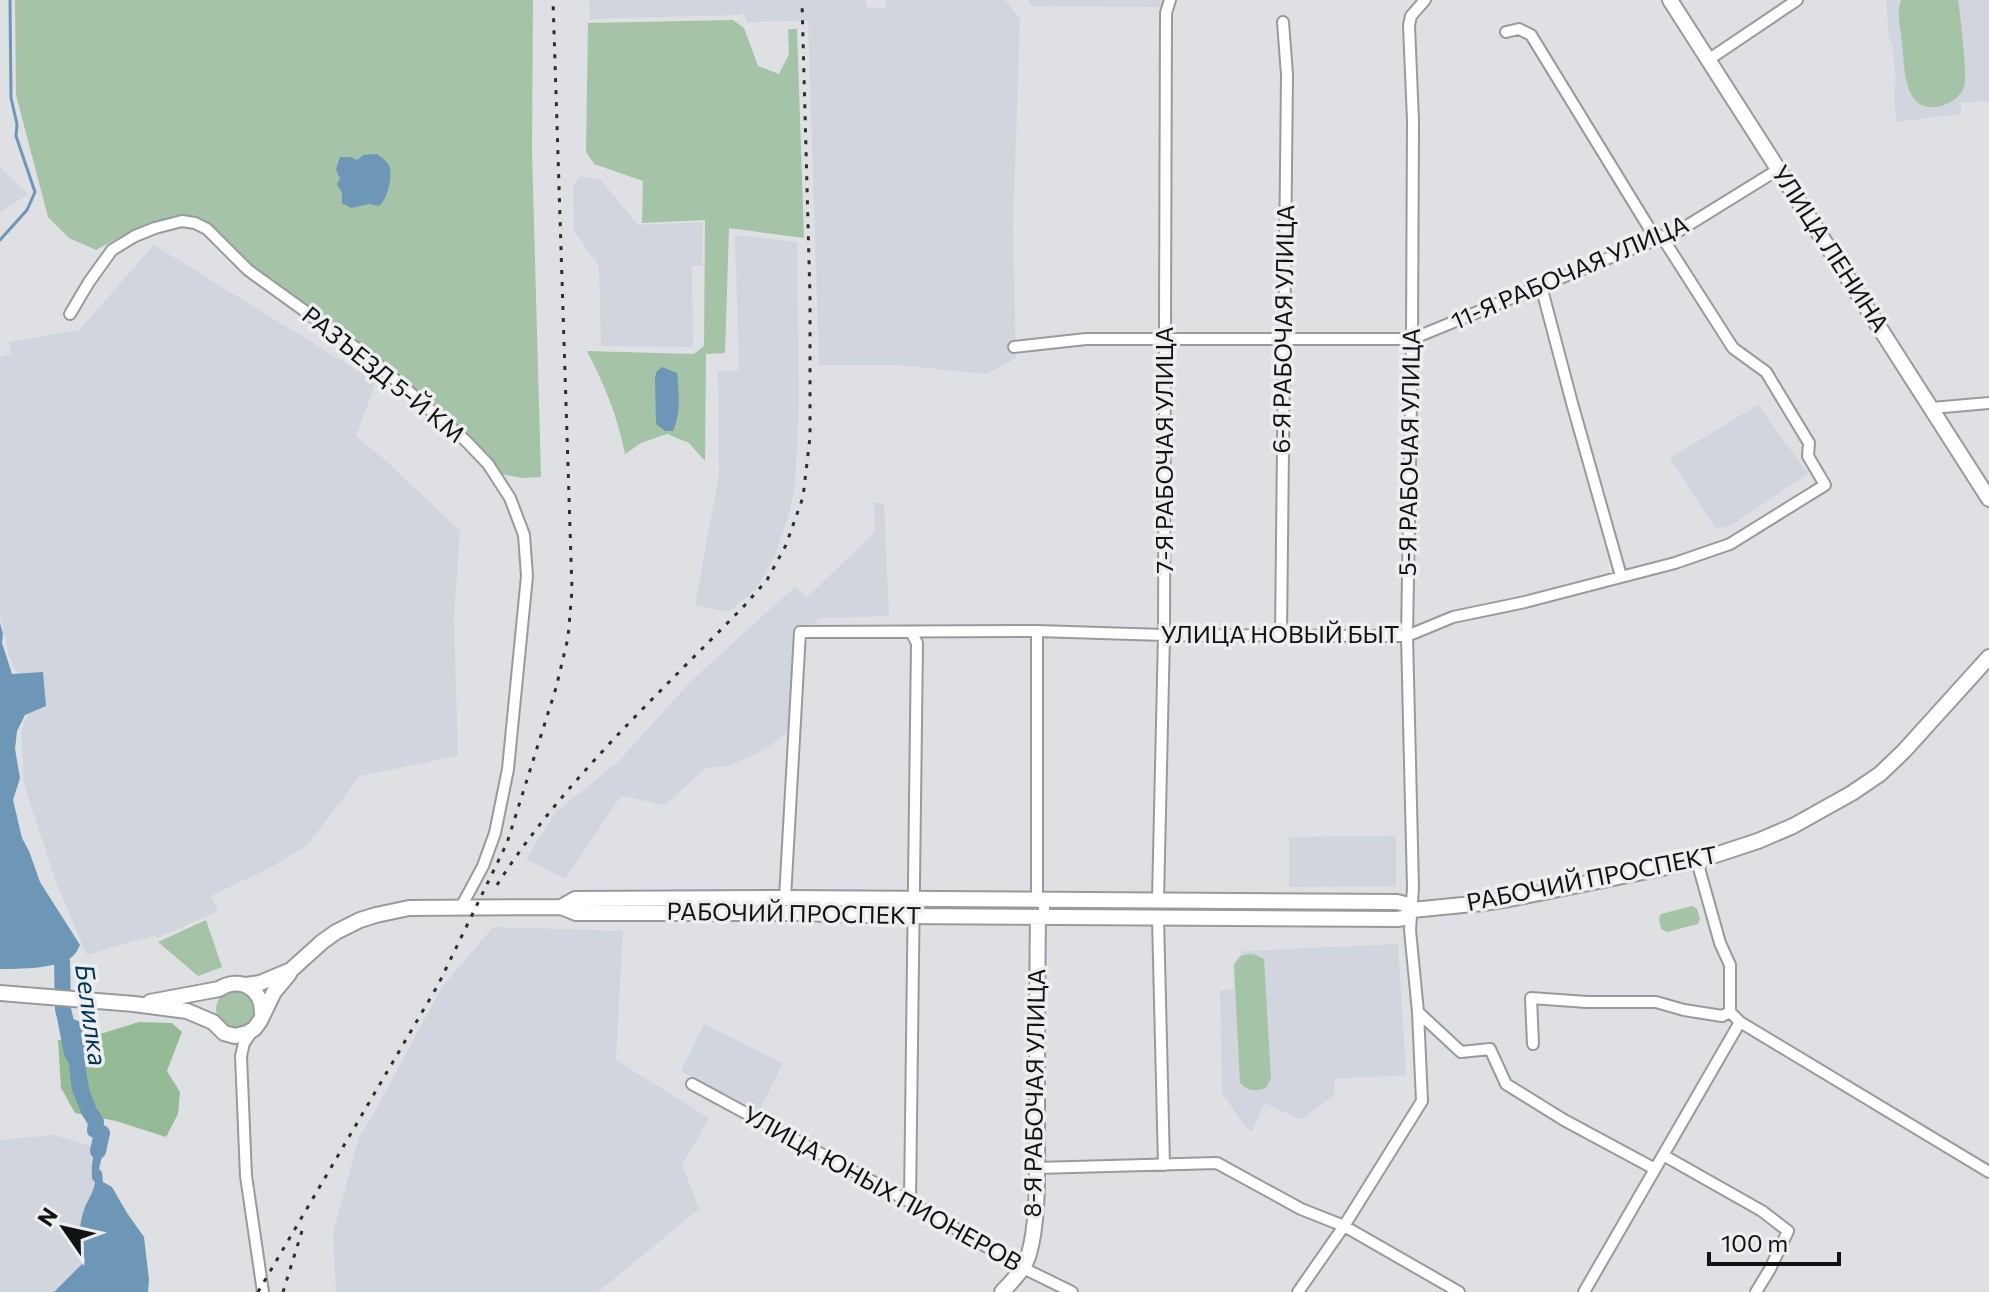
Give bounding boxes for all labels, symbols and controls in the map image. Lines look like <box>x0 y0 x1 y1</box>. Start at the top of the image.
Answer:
street label: УЛИЦА ЛЕНИНА <box>1767 160 1896 337</box>
street label: 6-Я РАБОЧАЯ УЛИЦА <box>1266 204 1299 454</box>
street label: 11-Я РАБОЧАЯ УЛИЦА <box>1446 208 1692 335</box>
street label: РАЗЪЕЗД 5-Й КМ <box>297 300 471 448</box>
street label: 7-Я РАБОЧАЯ УЛИЦА <box>1149 327 1178 573</box>
street label: 5-Я РАБОЧАЯ УЛИЦА <box>1392 328 1425 576</box>
street label: УЛИЦА НОВЫЙ БЫТ <box>1161 619 1399 648</box>
street label: РАБОЧИЙ ПРОСПЕКТ <box>1464 839 1719 916</box>
street label: РАБОЧИЙ ПРОСПЕКТ <box>666 896 922 929</box>
water label: Белилка <box>70 962 115 1068</box>
street label: 8-Я РАБОЧАЯ УЛИЦА <box>1017 968 1050 1218</box>
street label: УЛИЦА ЮНЫХ ПИОНЕРОВ <box>738 1099 1027 1276</box>
north arrow <box>24 1188 104 1268</box>
text: N <box>31 1202 63 1231</box>
scale bar <box>1709 1216 1839 1266</box>
text: 100 m <box>1721 1228 1788 1257</box>

